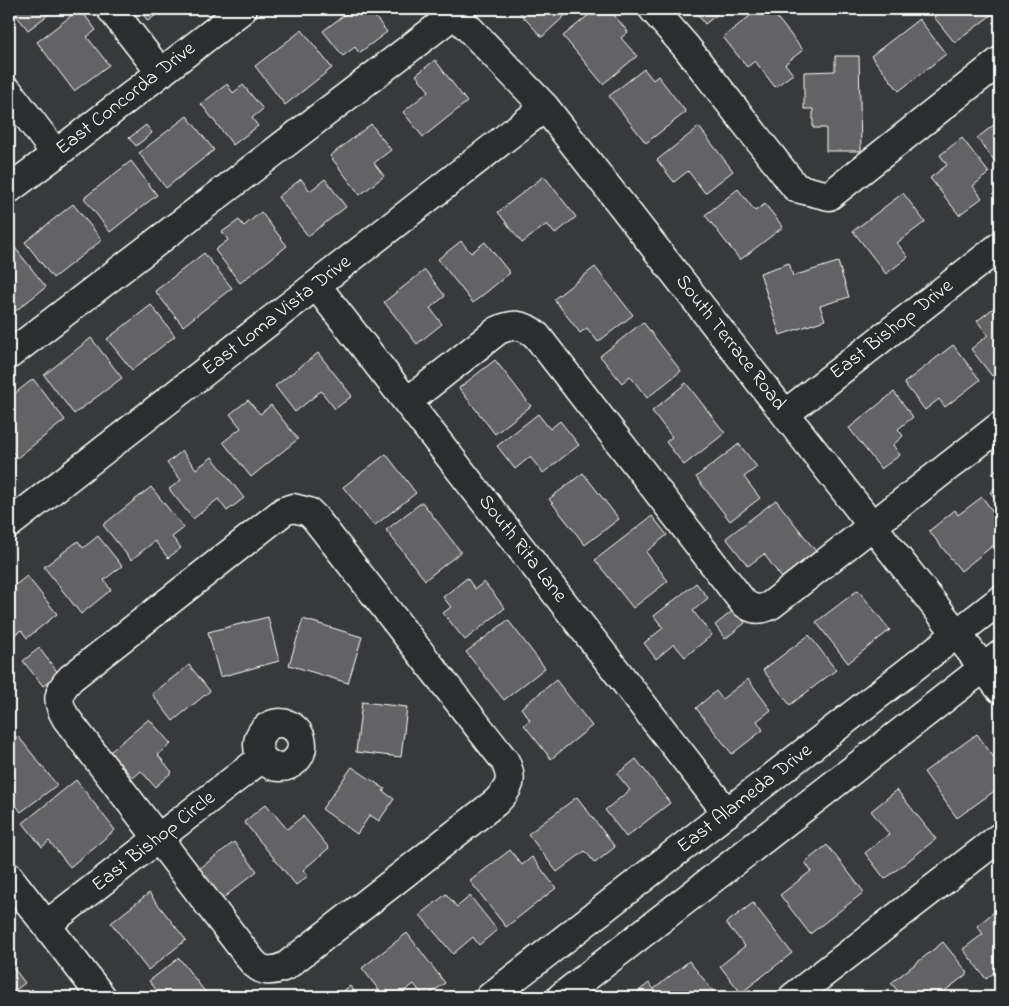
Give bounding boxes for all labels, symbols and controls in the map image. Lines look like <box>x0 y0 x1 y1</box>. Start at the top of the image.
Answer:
street label: East Concorda Drive <box>50 35 202 163</box>
street label: East Loma Vista Drive <box>196 248 358 384</box>
street label: South Terrace Road <box>668 269 792 417</box>
street label: East Bishop Drive <box>824 273 960 387</box>
street label: South Rita Lane <box>471 489 573 609</box>
street label: East Alameda Drive <box>671 737 819 861</box>
street label: East Bishop Circle <box>86 784 222 900</box>

